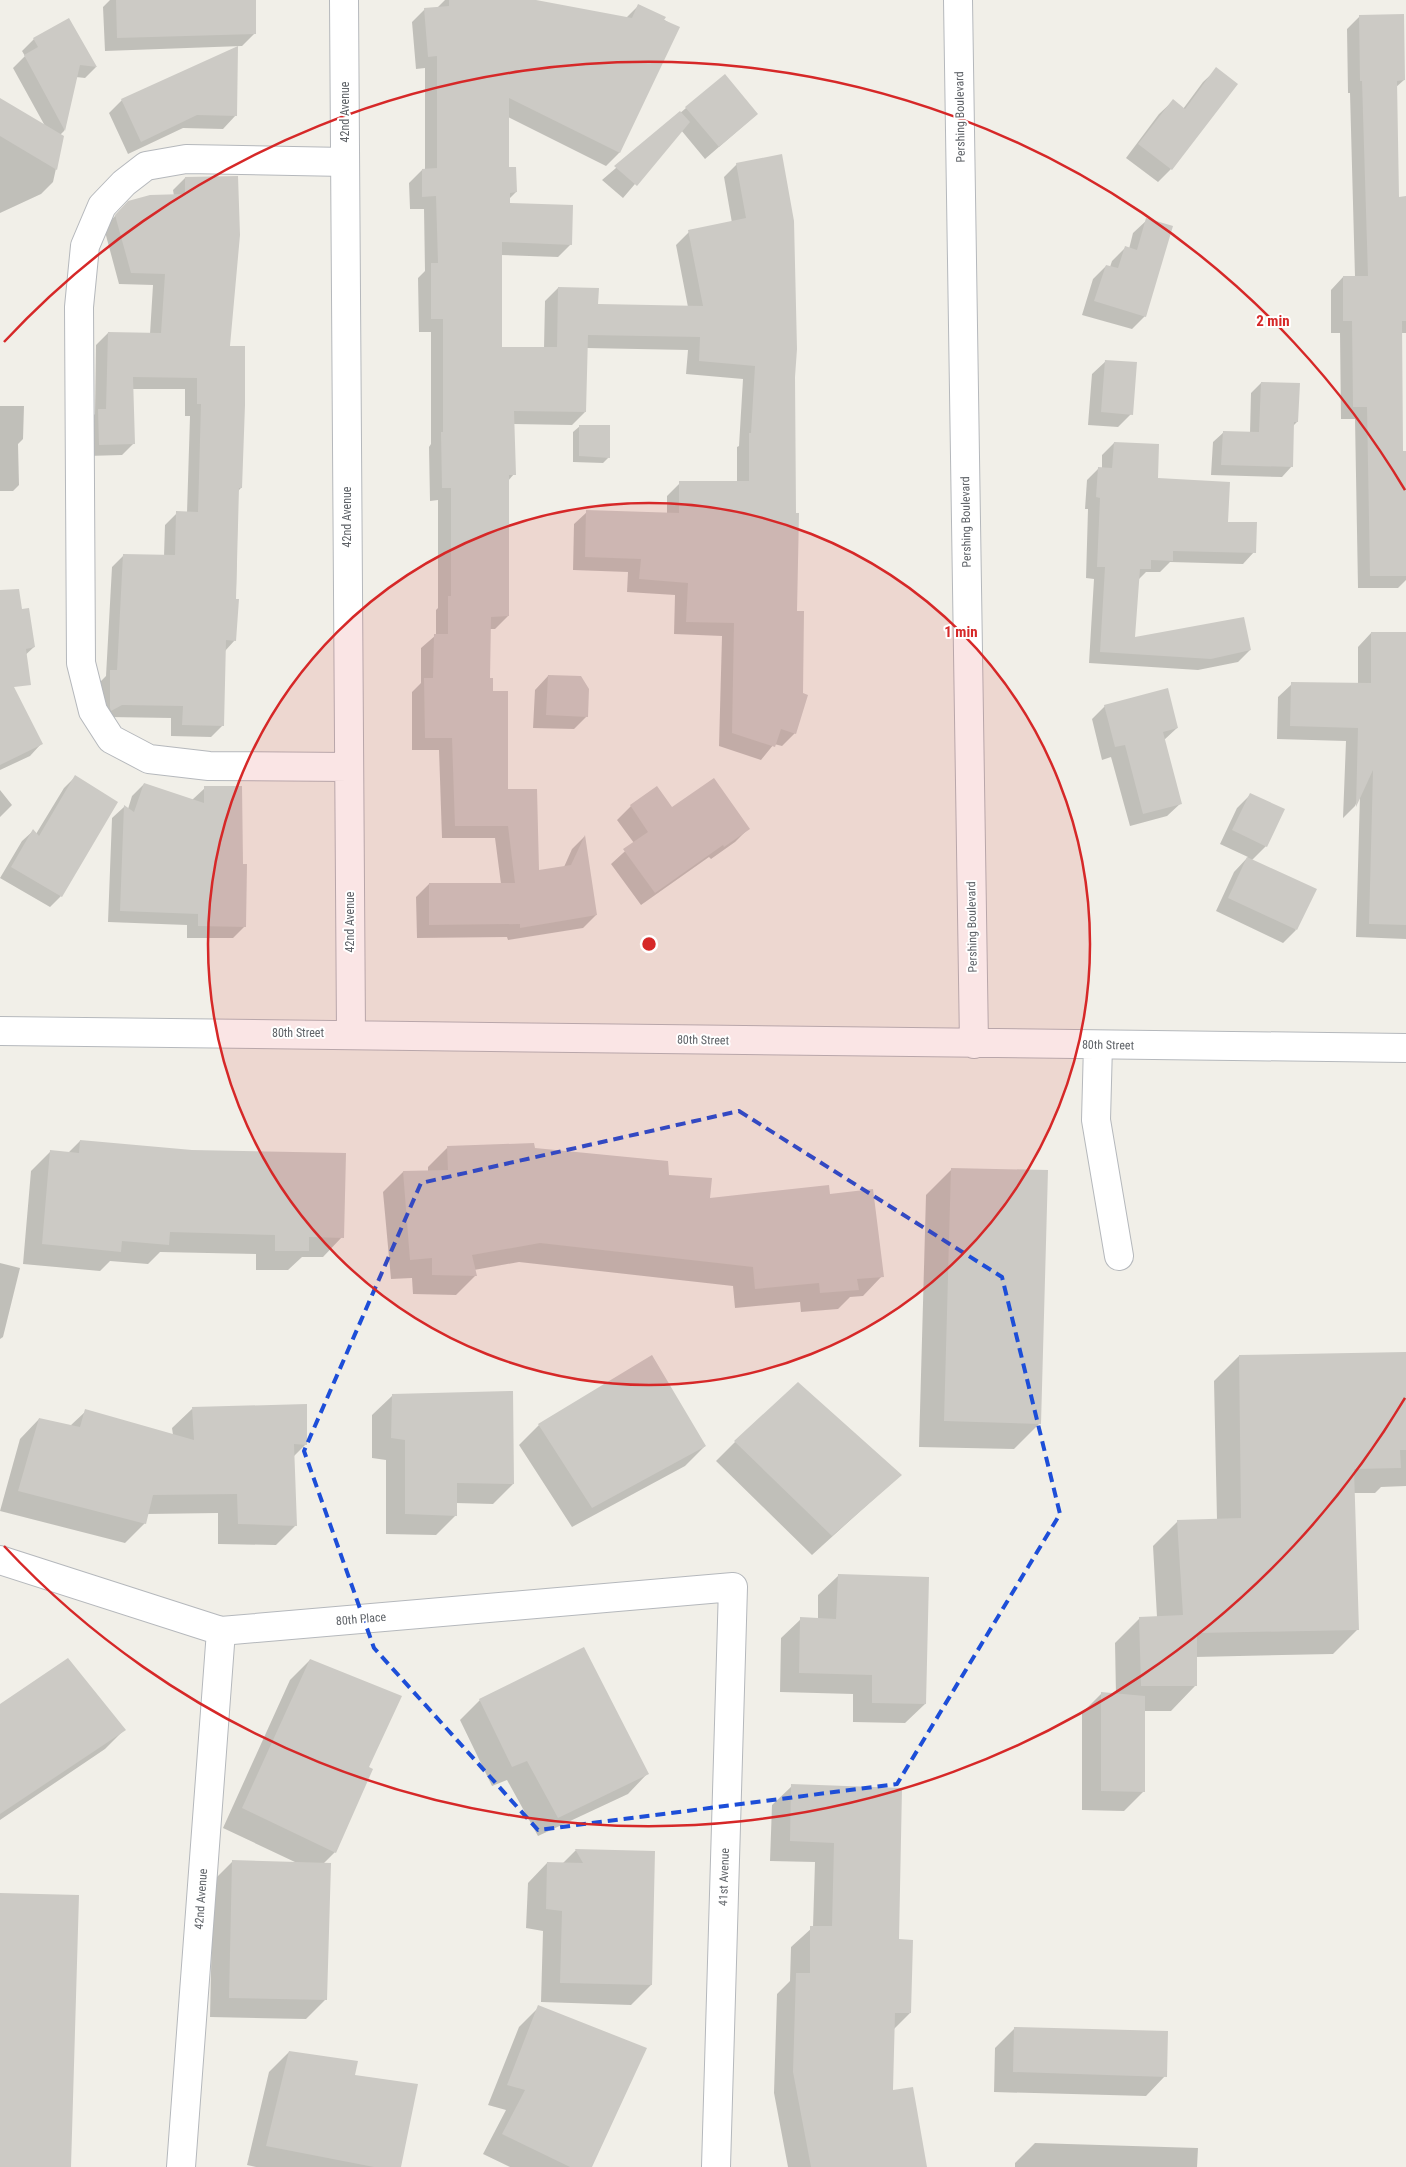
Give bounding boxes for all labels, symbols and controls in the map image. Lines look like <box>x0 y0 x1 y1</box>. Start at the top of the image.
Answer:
street label: Pershing Boulevard <box>952 71 968 163</box>
street label: 42nd Avenue <box>338 81 352 142</box>
text: 2 min <box>1256 312 1290 330</box>
street label: Pershing Boulevard <box>958 476 974 568</box>
street label: 42nd Avenue <box>340 486 354 547</box>
text: 1 min <box>944 623 978 641</box>
street label: Pershing Boulevard <box>964 881 980 973</box>
street label: 42nd Avenue <box>343 891 357 952</box>
centre of rings <box>640 935 658 953</box>
street label: 80th Street <box>272 1026 324 1040</box>
street label: 80th Street <box>677 1033 730 1047</box>
street label: 80th Street <box>1082 1038 1135 1052</box>
street label: 80th Place <box>335 1610 387 1628</box>
street label: 41st Avenue <box>716 1847 732 1906</box>
street label: 42nd Avenue <box>192 1868 210 1930</box>

